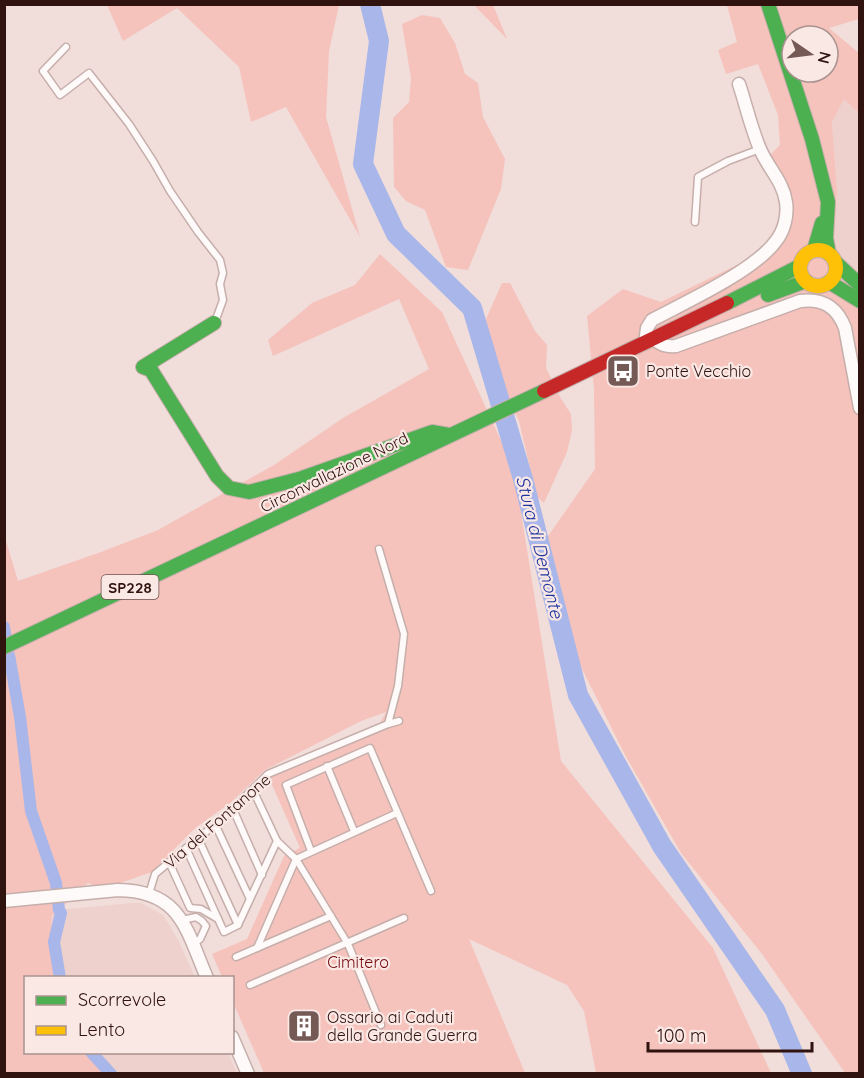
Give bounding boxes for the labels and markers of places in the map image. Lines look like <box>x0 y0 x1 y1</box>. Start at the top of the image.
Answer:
bus stop icon: Ponte Vecchio <box>605 353 641 389</box>
place label: Ponte Vecchio <box>646 361 751 381</box>
place label: Ossario ai Caduti della Grande Guerra <box>327 1007 477 1045</box>
building icon: Ossario ai Caduti della Grande Guerra <box>286 1008 322 1044</box>

